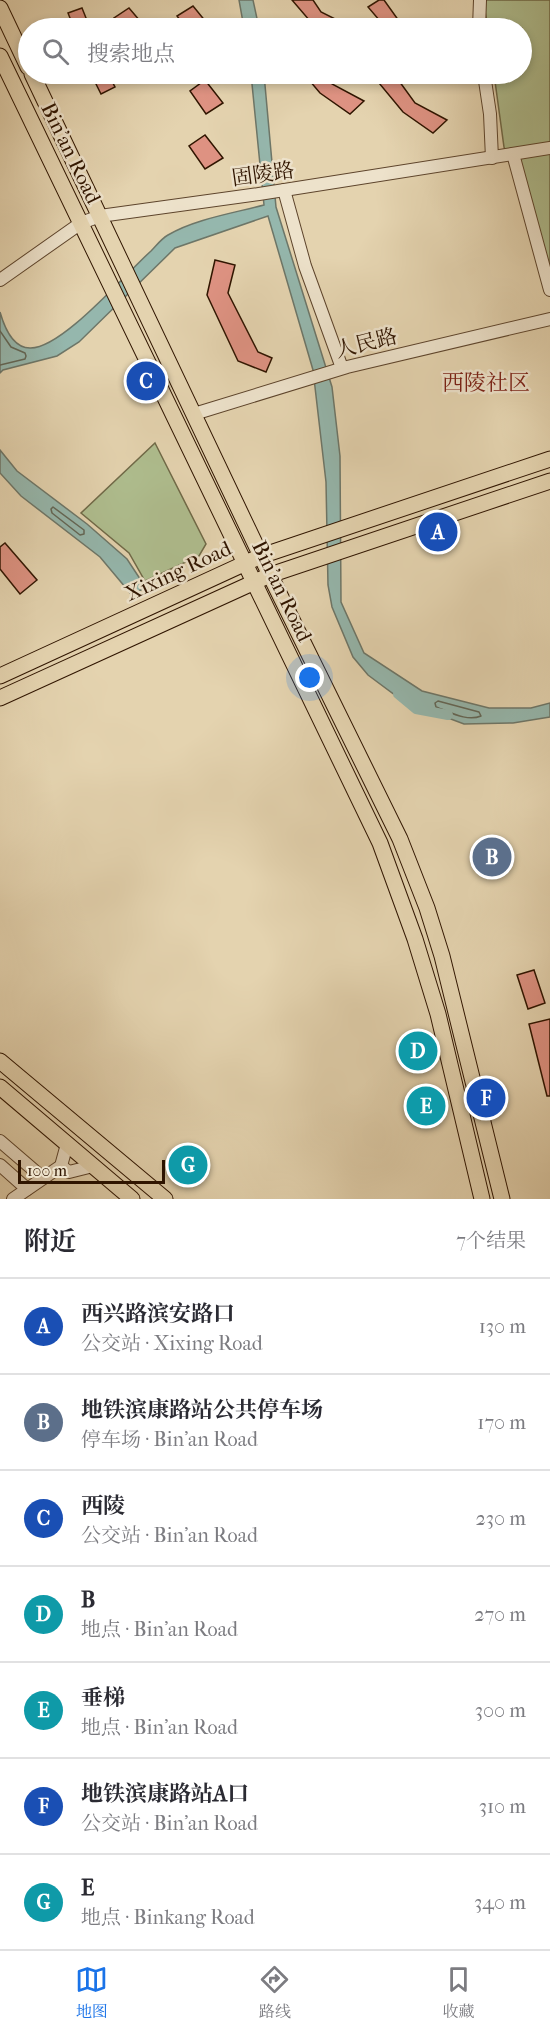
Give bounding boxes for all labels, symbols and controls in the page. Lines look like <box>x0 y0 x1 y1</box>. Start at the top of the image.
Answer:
search box <box>18 18 532 84</box>
icon: search <box>39 35 72 68</box>
text: 搜索地点 <box>87 41 175 67</box>
street label: Bin'an Road <box>36 99 106 208</box>
street label: 固陵路 <box>230 158 296 190</box>
street label: 人民路 <box>333 324 399 362</box>
pin: C <box>126 358 166 404</box>
district label: 西陵社区 <box>442 370 530 396</box>
pin: A <box>418 510 458 554</box>
street label: Xixing Road <box>121 536 235 606</box>
street label: Bin'an Road <box>247 537 317 646</box>
your location <box>295 663 324 692</box>
pin: B <box>472 834 512 880</box>
pin: D <box>398 1028 438 1074</box>
pin: F <box>466 1076 506 1120</box>
pin: E <box>406 1084 446 1128</box>
pin: G <box>168 1142 207 1188</box>
scale bar <box>18 1157 165 1184</box>
text: 100 m <box>27 1161 67 1180</box>
text: 附近 <box>24 1226 76 1257</box>
text: 7个结果 <box>456 1229 526 1252</box>
text: 西兴路滨安路口 <box>81 1301 235 1327</box>
text: A <box>37 1315 50 1338</box>
text: 130 m <box>479 1315 526 1338</box>
text: 公交站 · Xixing Road <box>81 1332 263 1355</box>
text: 地铁滨康路站公共停车场 <box>81 1397 323 1423</box>
text: B <box>37 1411 50 1434</box>
text: 170 m <box>477 1411 526 1434</box>
text: 停车场 · Bin'an Road <box>81 1428 258 1451</box>
text: 西陵 <box>81 1493 125 1519</box>
text: C <box>37 1507 50 1530</box>
text: 230 m <box>476 1507 526 1530</box>
text: 公交站 · Bin'an Road <box>81 1524 258 1547</box>
text: B <box>81 1587 95 1613</box>
text: D <box>36 1603 51 1626</box>
text: 270 m <box>474 1603 526 1626</box>
text: 地点 · Bin'an Road <box>81 1618 238 1641</box>
text: 垂梯 <box>81 1685 125 1711</box>
text: E <box>37 1699 50 1722</box>
text: 300 m <box>475 1699 526 1722</box>
text: 地点 · Bin'an Road <box>81 1716 238 1739</box>
text: 地铁滨康路站A口 <box>81 1781 249 1807</box>
text: F <box>38 1795 49 1818</box>
text: 310 m <box>479 1795 526 1818</box>
text: 公交站 · Bin'an Road <box>81 1812 258 1835</box>
text: E <box>81 1875 94 1901</box>
text: G <box>36 1891 51 1914</box>
text: 340 m <box>474 1891 526 1914</box>
text: 地点 · Binkang Road <box>81 1906 255 1929</box>
tab: 地图 <box>75 1963 108 2022</box>
tab: 路线 <box>258 1963 291 2022</box>
tab: 收藏 <box>442 1963 475 2022</box>

